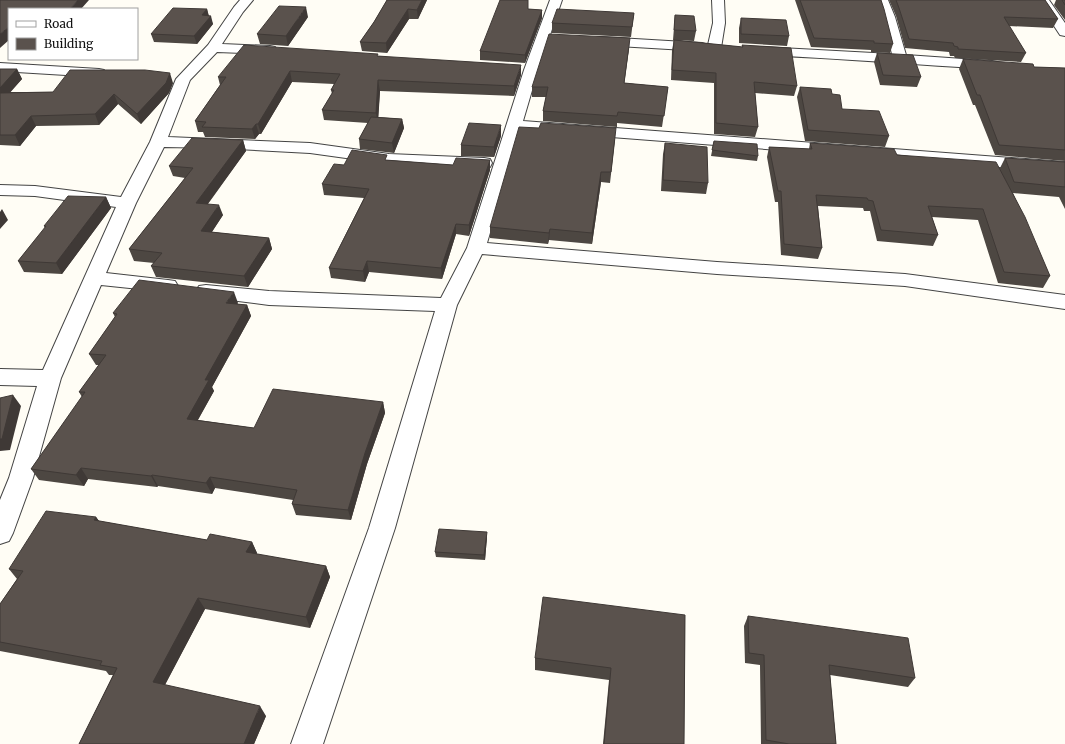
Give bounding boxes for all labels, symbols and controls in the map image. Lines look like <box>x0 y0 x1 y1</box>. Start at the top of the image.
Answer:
legend <box>8 8 138 60</box>
text: Road <box>44 16 73 31</box>
text: Building <box>44 36 94 51</box>

